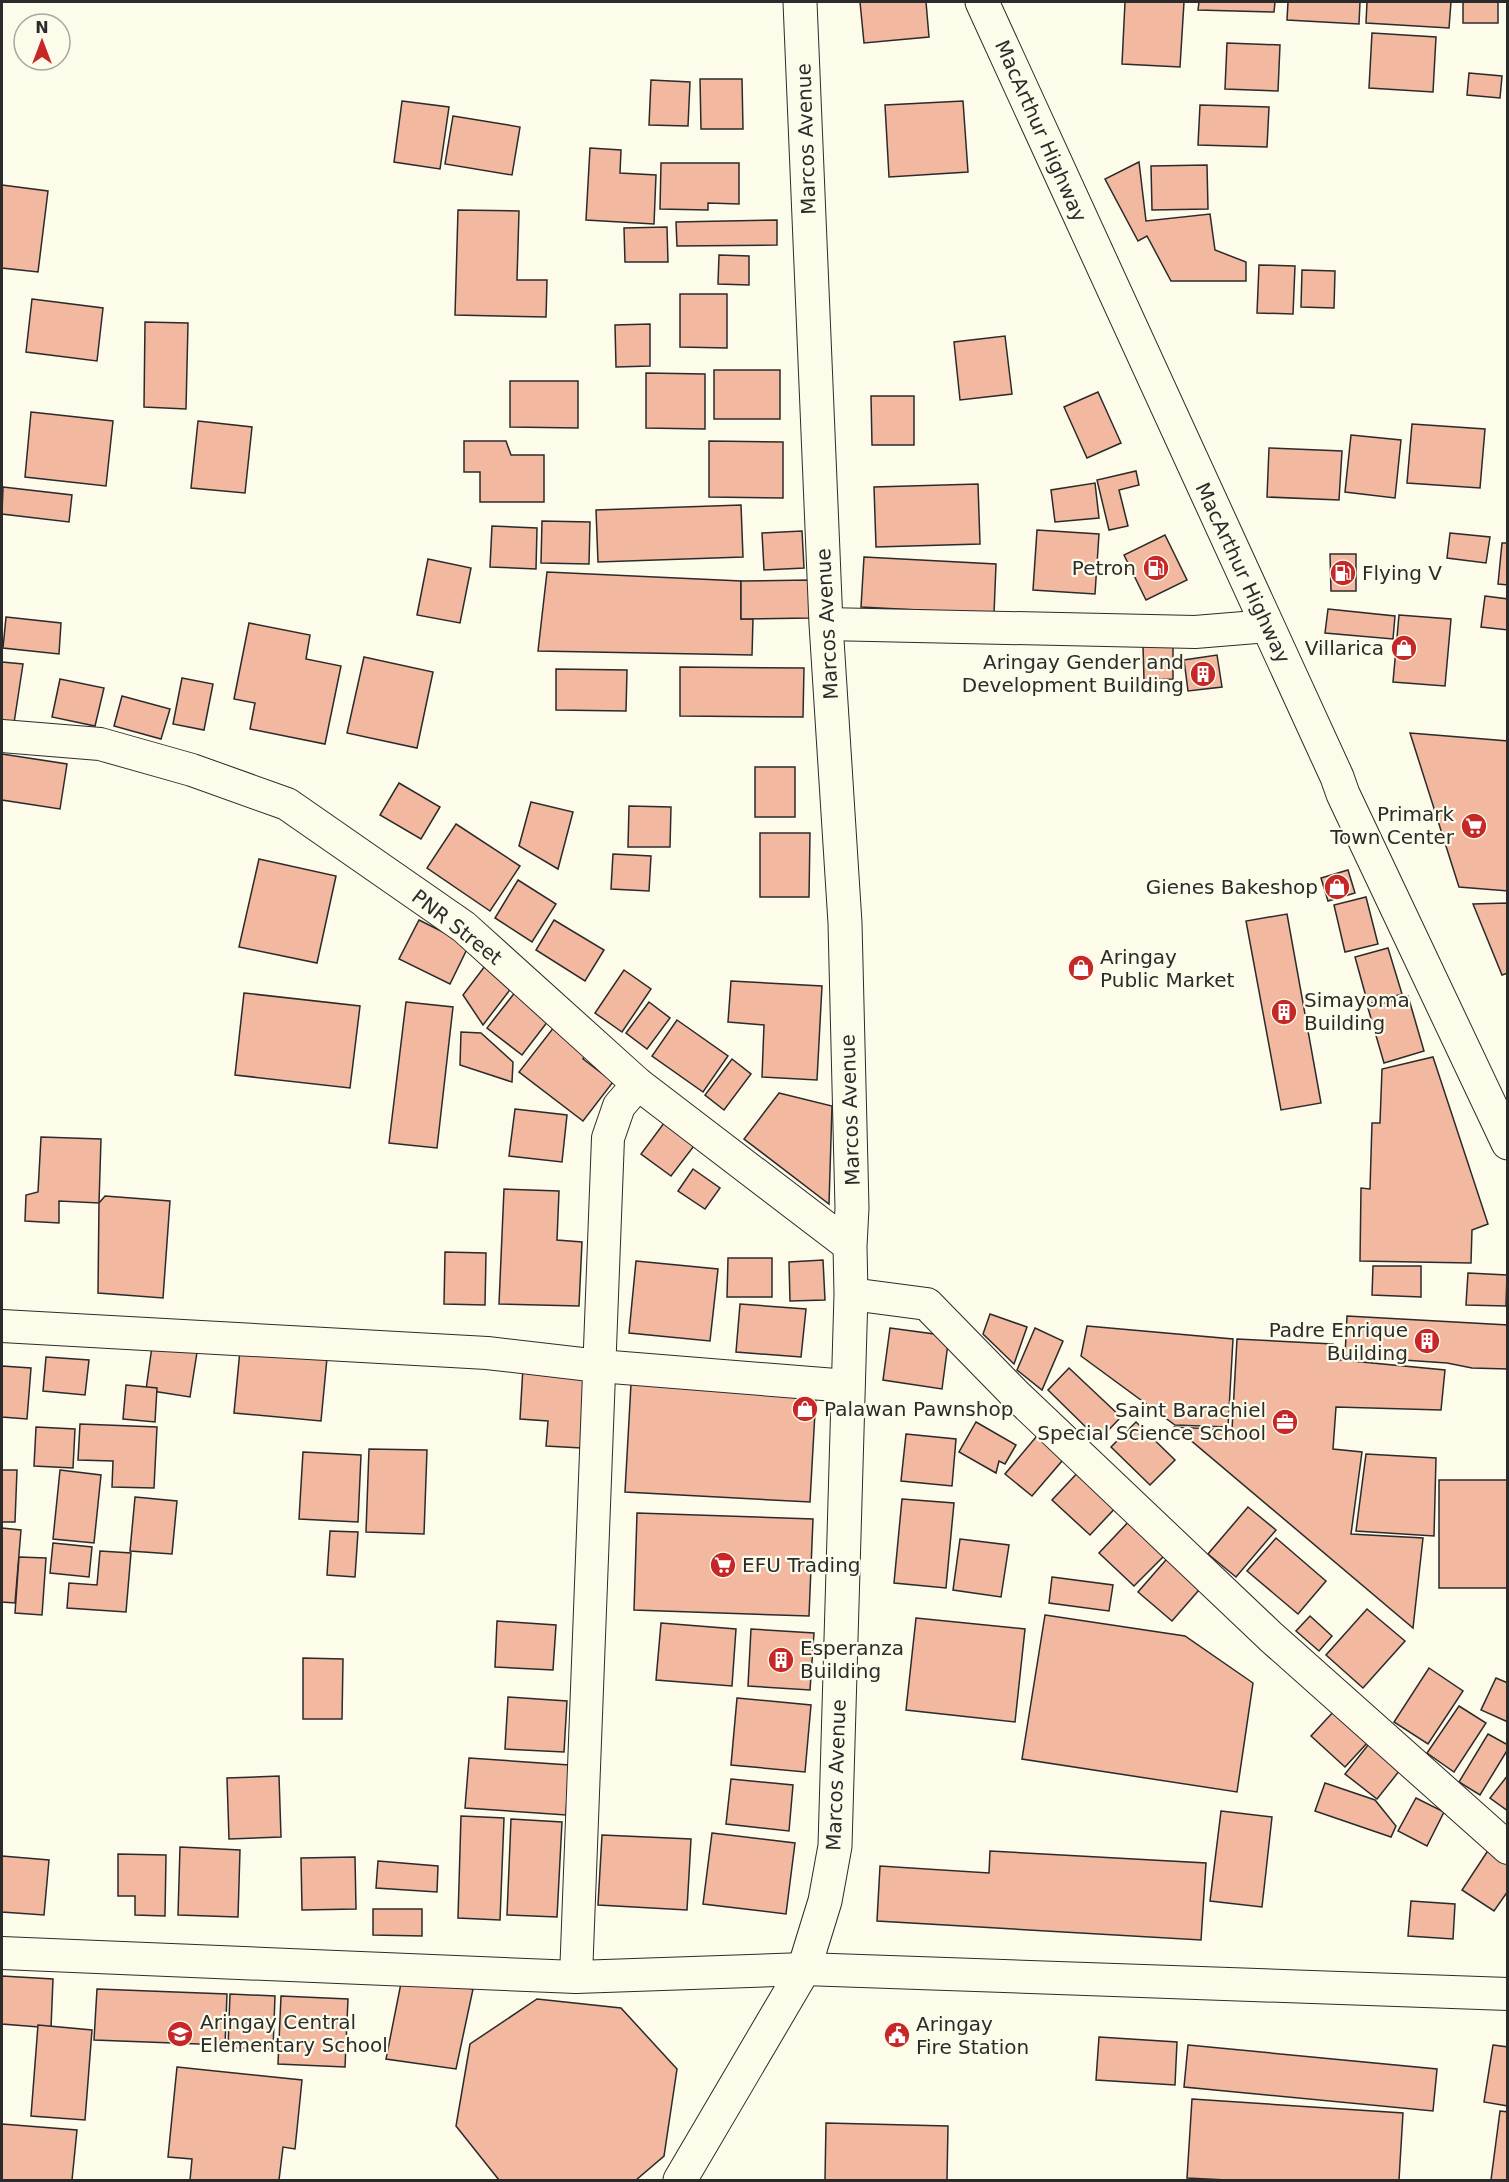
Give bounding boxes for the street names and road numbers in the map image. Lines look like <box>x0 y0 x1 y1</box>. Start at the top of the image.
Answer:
street label: MacArthur Highway <box>990 36 1092 226</box>
street label: Marcos Avenue <box>791 63 821 215</box>
street label: MacArthur Highway <box>1191 479 1295 667</box>
street label: Marcos Avenue <box>811 548 843 700</box>
street label: PNR Street <box>407 884 507 970</box>
street label: Marcos Avenue <box>835 1034 865 1186</box>
street label: Marcos Avenue <box>821 1699 851 1851</box>

